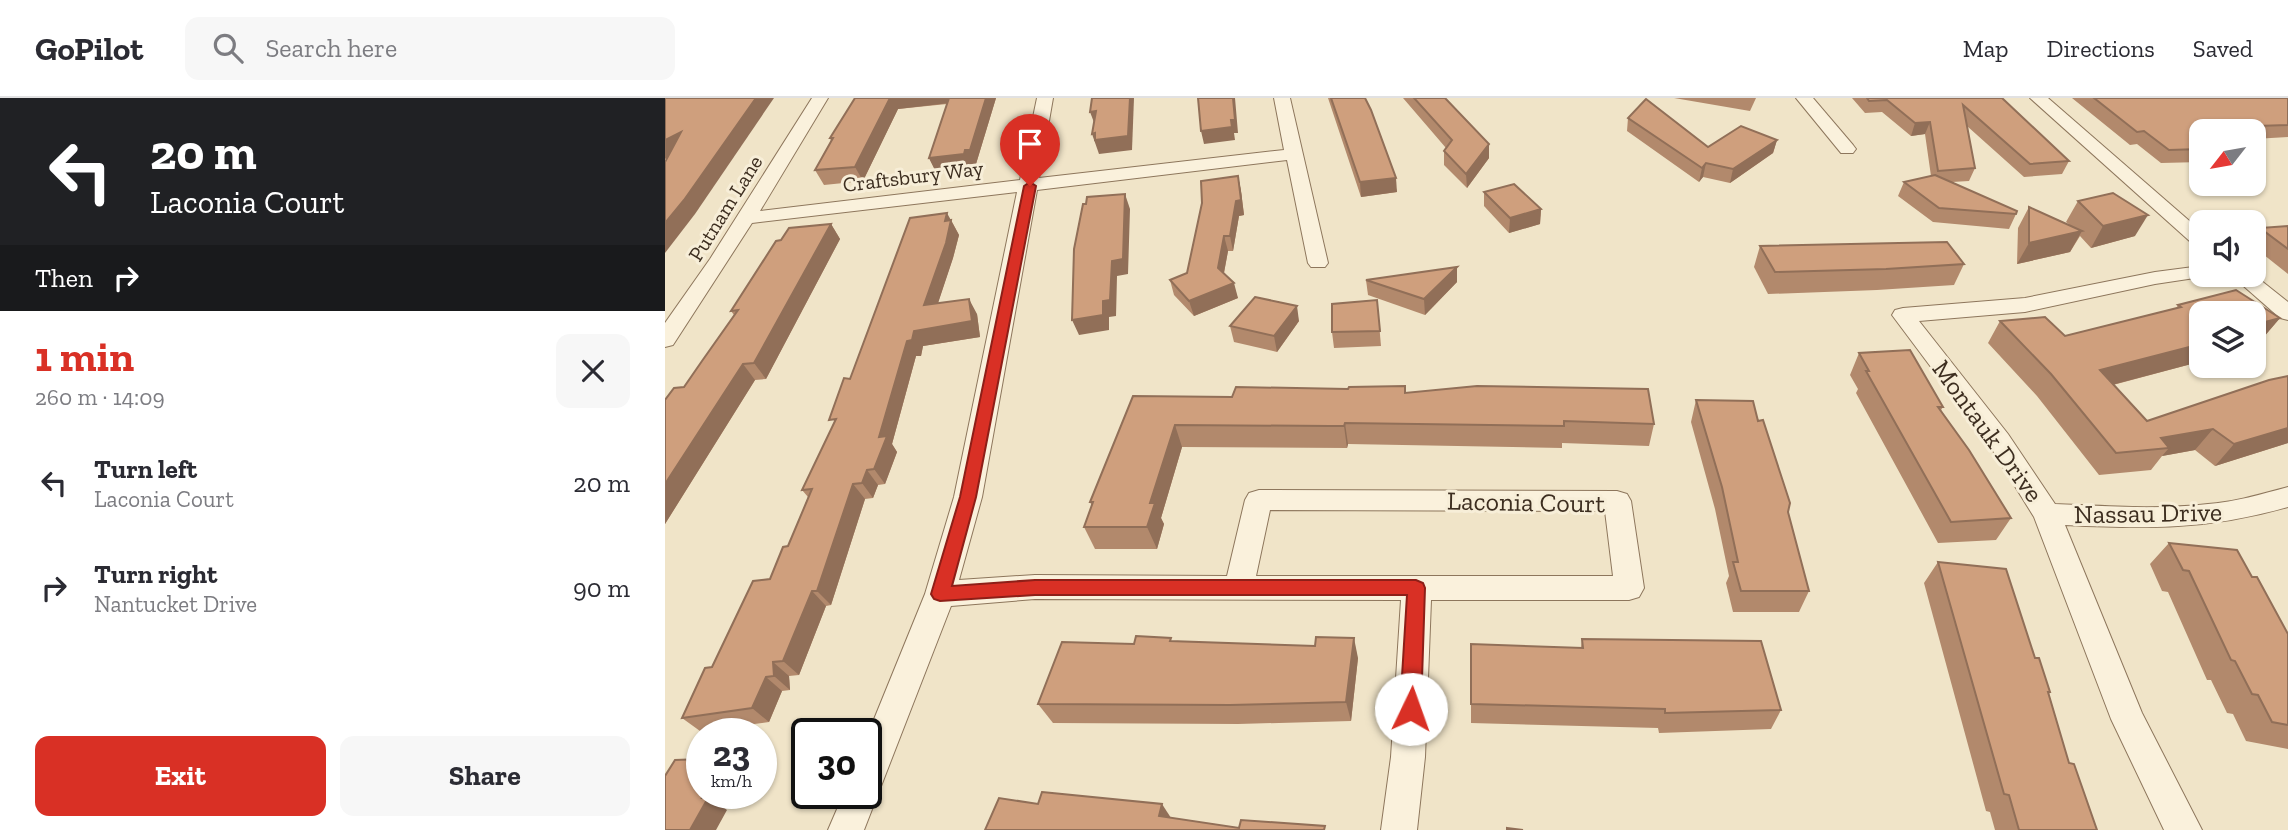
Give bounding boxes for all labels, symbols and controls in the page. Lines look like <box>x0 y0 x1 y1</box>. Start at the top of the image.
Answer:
search box <box>185 17 675 80</box>
text: GoPilot <box>35 29 143 68</box>
icon: search <box>209 29 247 67</box>
text: Search here <box>265 32 397 64</box>
text: Map <box>1963 34 2009 63</box>
text: Directions <box>2047 34 2155 63</box>
text: Saved <box>2193 34 2253 63</box>
pin <box>1000 114 1060 186</box>
north arrow <box>2189 119 2266 196</box>
map controls <box>2189 119 2266 378</box>
text: 20 m <box>150 123 257 182</box>
icon: arrive <box>1011 125 1049 163</box>
icon: left <box>35 126 126 217</box>
street label: Putnam Lane <box>683 150 768 266</box>
street label: Craftsbury Way <box>841 155 985 197</box>
text: Laconia Court <box>150 183 344 221</box>
button: sound <box>2189 210 2266 287</box>
icon: right <box>107 259 145 297</box>
text: Then <box>35 262 93 294</box>
button: layers <box>2189 301 2266 378</box>
text: 1 min <box>35 331 134 382</box>
button: close <box>556 334 630 408</box>
street label: Montauk Drive <box>1926 354 2050 508</box>
text: 260 m · 14:09 <box>35 383 165 411</box>
text: Turn left <box>94 453 197 485</box>
icon: left <box>35 464 73 502</box>
text: 20 m <box>573 467 630 499</box>
text: Laconia Court <box>94 485 234 513</box>
street label: Laconia Court <box>1447 485 1606 519</box>
street label: Nassau Drive <box>2074 496 2222 530</box>
text: Turn right <box>94 558 217 590</box>
icon: right <box>35 569 73 607</box>
text: 90 m <box>573 572 630 604</box>
text: Nantucket Drive <box>94 590 257 618</box>
position arrow <box>1374 672 1448 746</box>
speed limit sign: 30 <box>791 718 882 809</box>
text: 23 <box>713 733 750 775</box>
button: Exit <box>35 736 326 816</box>
button: Share <box>340 736 630 816</box>
text: km/h <box>711 770 752 792</box>

